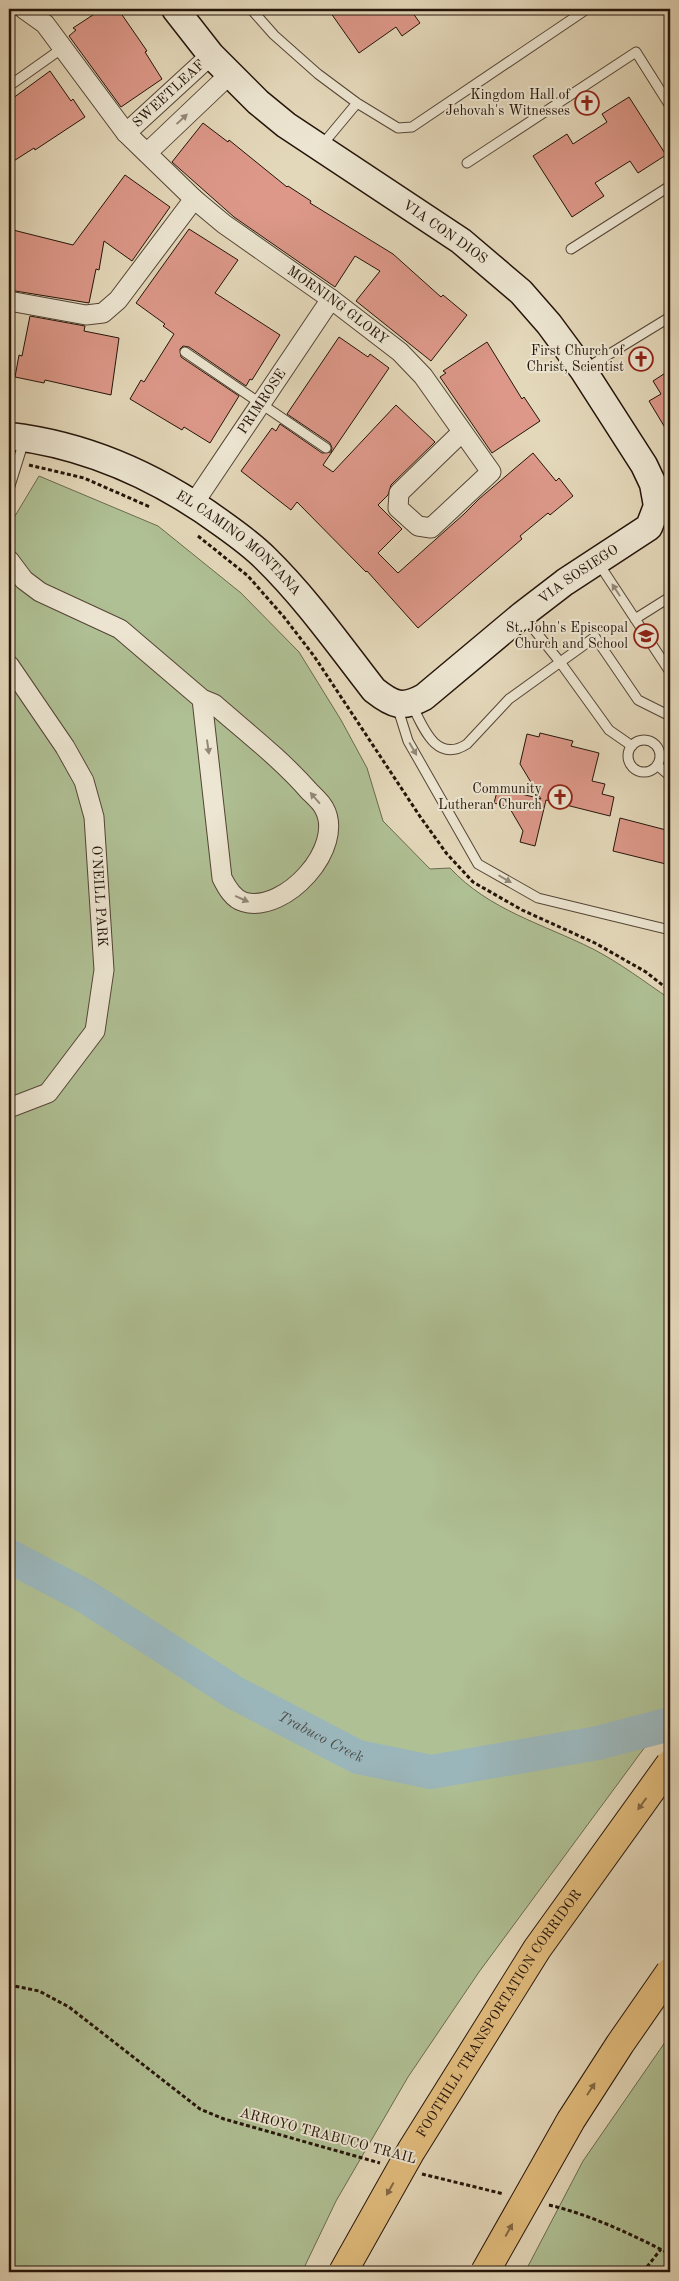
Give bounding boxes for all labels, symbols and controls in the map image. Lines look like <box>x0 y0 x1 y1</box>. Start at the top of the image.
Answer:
street label: SWEETLEAF <box>130 57 207 130</box>
place label: Kingdom Hall of Jehovah's Witnesses <box>445 88 571 118</box>
church icon: Kingdom Hall of Jehovah's Witnesses <box>574 90 600 116</box>
one-way arrow <box>176 113 188 125</box>
street label: VIA CON DIOS <box>400 198 490 266</box>
street label: MORNING GLORY <box>284 263 391 347</box>
place label: First Church of Christ, Scientist <box>526 344 625 374</box>
church icon: First Church of Christ, Scientist <box>628 346 654 372</box>
street label: PRIMROSE <box>235 367 289 437</box>
street label: EL CAMINO MONTANA <box>174 488 304 598</box>
street label: VIA SOSIEGO <box>536 542 621 607</box>
one-way arrow <box>611 583 621 597</box>
place label: St. John's Episcopal Church and School <box>506 621 628 651</box>
school or university icon: St. John's Episcopal Church and School <box>633 623 659 649</box>
one-way arrow <box>204 740 212 756</box>
one-way arrow <box>409 742 417 757</box>
place label: Community Lutheran Church <box>438 782 543 812</box>
church icon: Community Lutheran Church <box>547 784 573 810</box>
one-way arrow <box>309 792 321 804</box>
street label: O'NEILL PARK <box>89 845 109 947</box>
one-way arrow <box>498 875 511 884</box>
one-way arrow <box>234 895 249 904</box>
water label: Trabuco Creek <box>275 1709 364 1765</box>
one-way arrow <box>637 1797 647 1811</box>
street label: FOOTHILL TRANSPORTATION CORRIDOR <box>414 1887 584 2140</box>
one-way arrow <box>586 2083 595 2096</box>
street label: ARROYO TRABUCO TRAIL <box>238 2106 418 2166</box>
one-way arrow <box>386 2181 394 2196</box>
one-way arrow <box>504 2223 513 2236</box>

